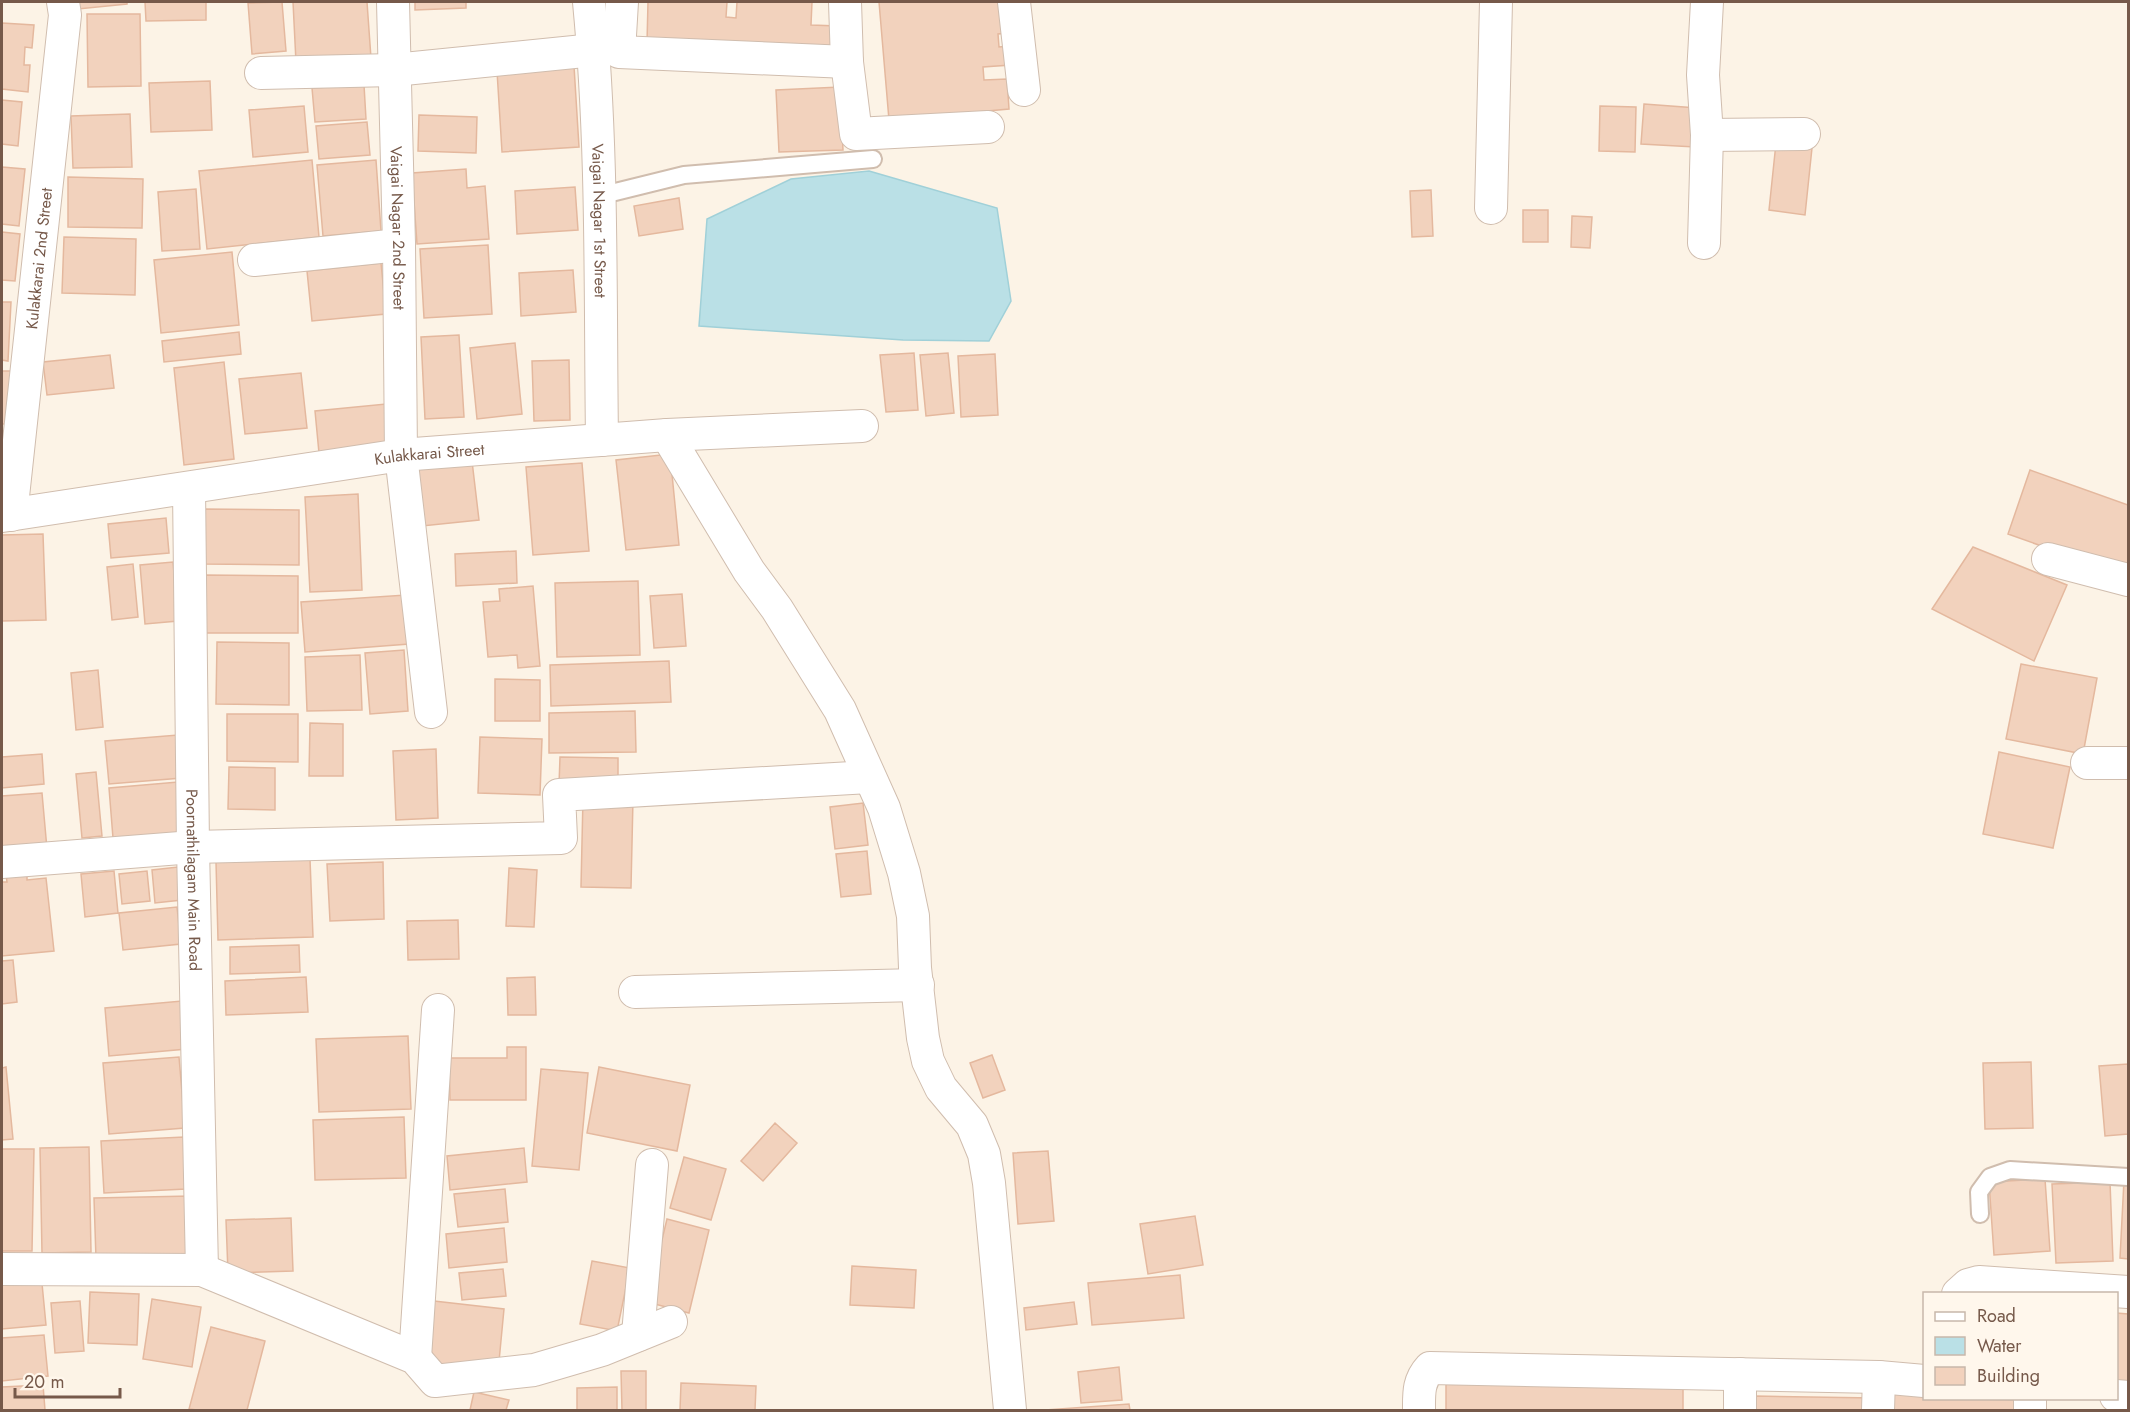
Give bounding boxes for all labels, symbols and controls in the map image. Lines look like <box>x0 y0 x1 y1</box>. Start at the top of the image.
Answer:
street label: Vaigai Nagar 1st Street <box>586 143 612 298</box>
street label: Vaigai Nagar 2nd Street <box>385 146 411 310</box>
street label: Kulakkarai 2nd Street <box>20 187 58 330</box>
street label: Kulakkarai Street <box>373 438 485 471</box>
street label: Poornathilagam Main Road <box>180 789 207 971</box>
legend <box>1923 1292 2118 1400</box>
text: Road <box>1977 1303 2016 1329</box>
text: Water <box>1977 1333 2022 1359</box>
scale bar <box>15 1361 120 1399</box>
text: Building <box>1977 1363 2040 1389</box>
text: 20 m <box>24 1369 64 1395</box>

